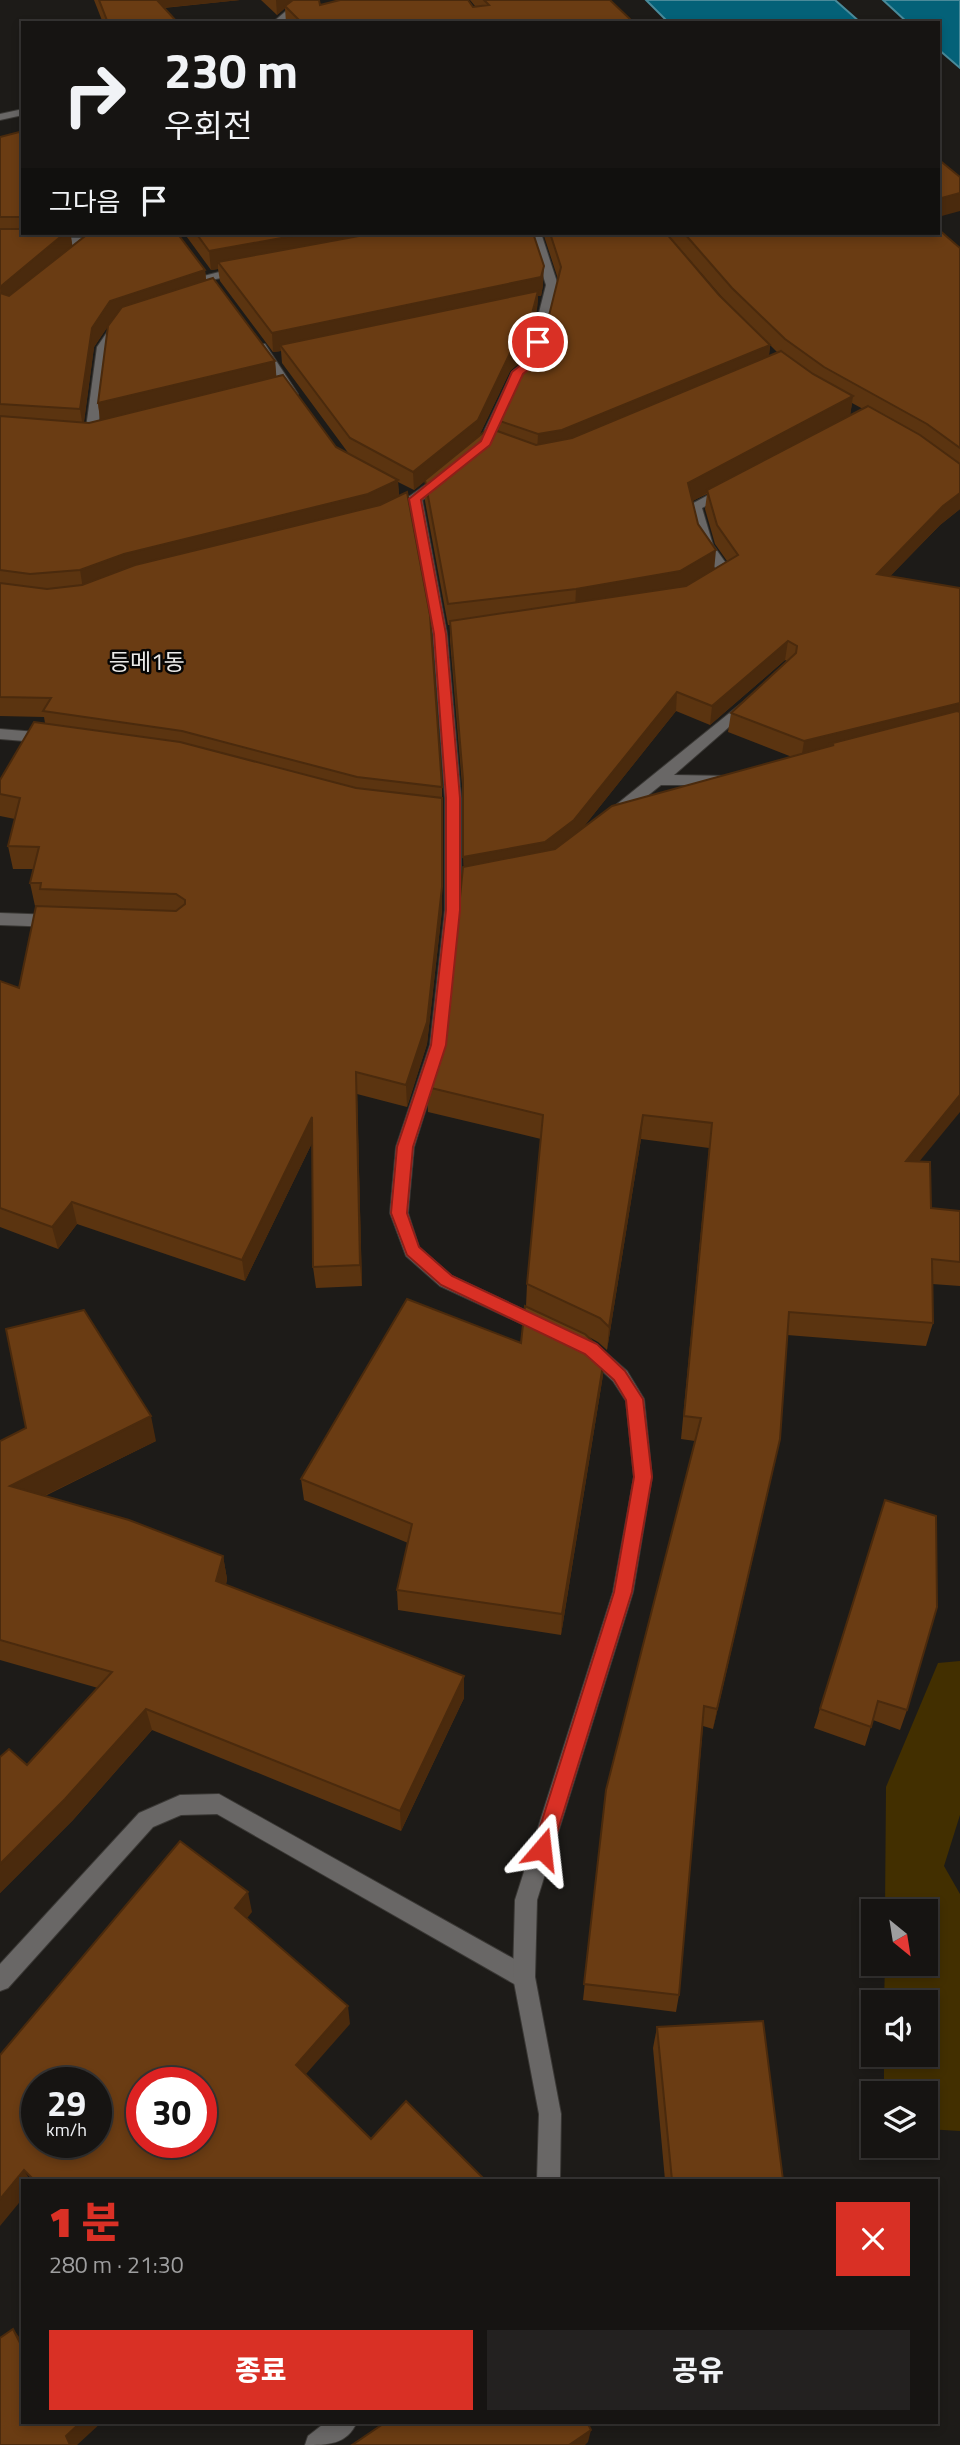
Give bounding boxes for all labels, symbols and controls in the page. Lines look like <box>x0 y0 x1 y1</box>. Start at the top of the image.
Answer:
text: 230 m <box>164 32 298 107</box>
icon: right <box>49 49 140 140</box>
text: 우회전 <box>164 101 252 149</box>
text: 그다음 <box>49 182 121 221</box>
icon: arrive <box>135 182 173 220</box>
pin <box>508 312 568 372</box>
icon: arrive <box>519 323 557 361</box>
district label: 등메1동 <box>109 644 185 679</box>
position arrow <box>505 1812 579 1886</box>
north arrow <box>861 1899 938 1976</box>
map controls <box>861 1899 938 2158</box>
button: sound <box>861 1990 938 2067</box>
speed limit sign: 30 <box>126 2067 217 2158</box>
text: 29 <box>47 2076 86 2130</box>
button: layers <box>861 2081 938 2158</box>
text: km/h <box>46 2116 87 2143</box>
text: 1 분 <box>49 2189 120 2253</box>
button: close <box>836 2202 910 2276</box>
text: 280 m · 21:30 <box>49 2247 184 2282</box>
button: 종료 <box>49 2330 473 2410</box>
button: 공유 <box>487 2330 910 2410</box>

